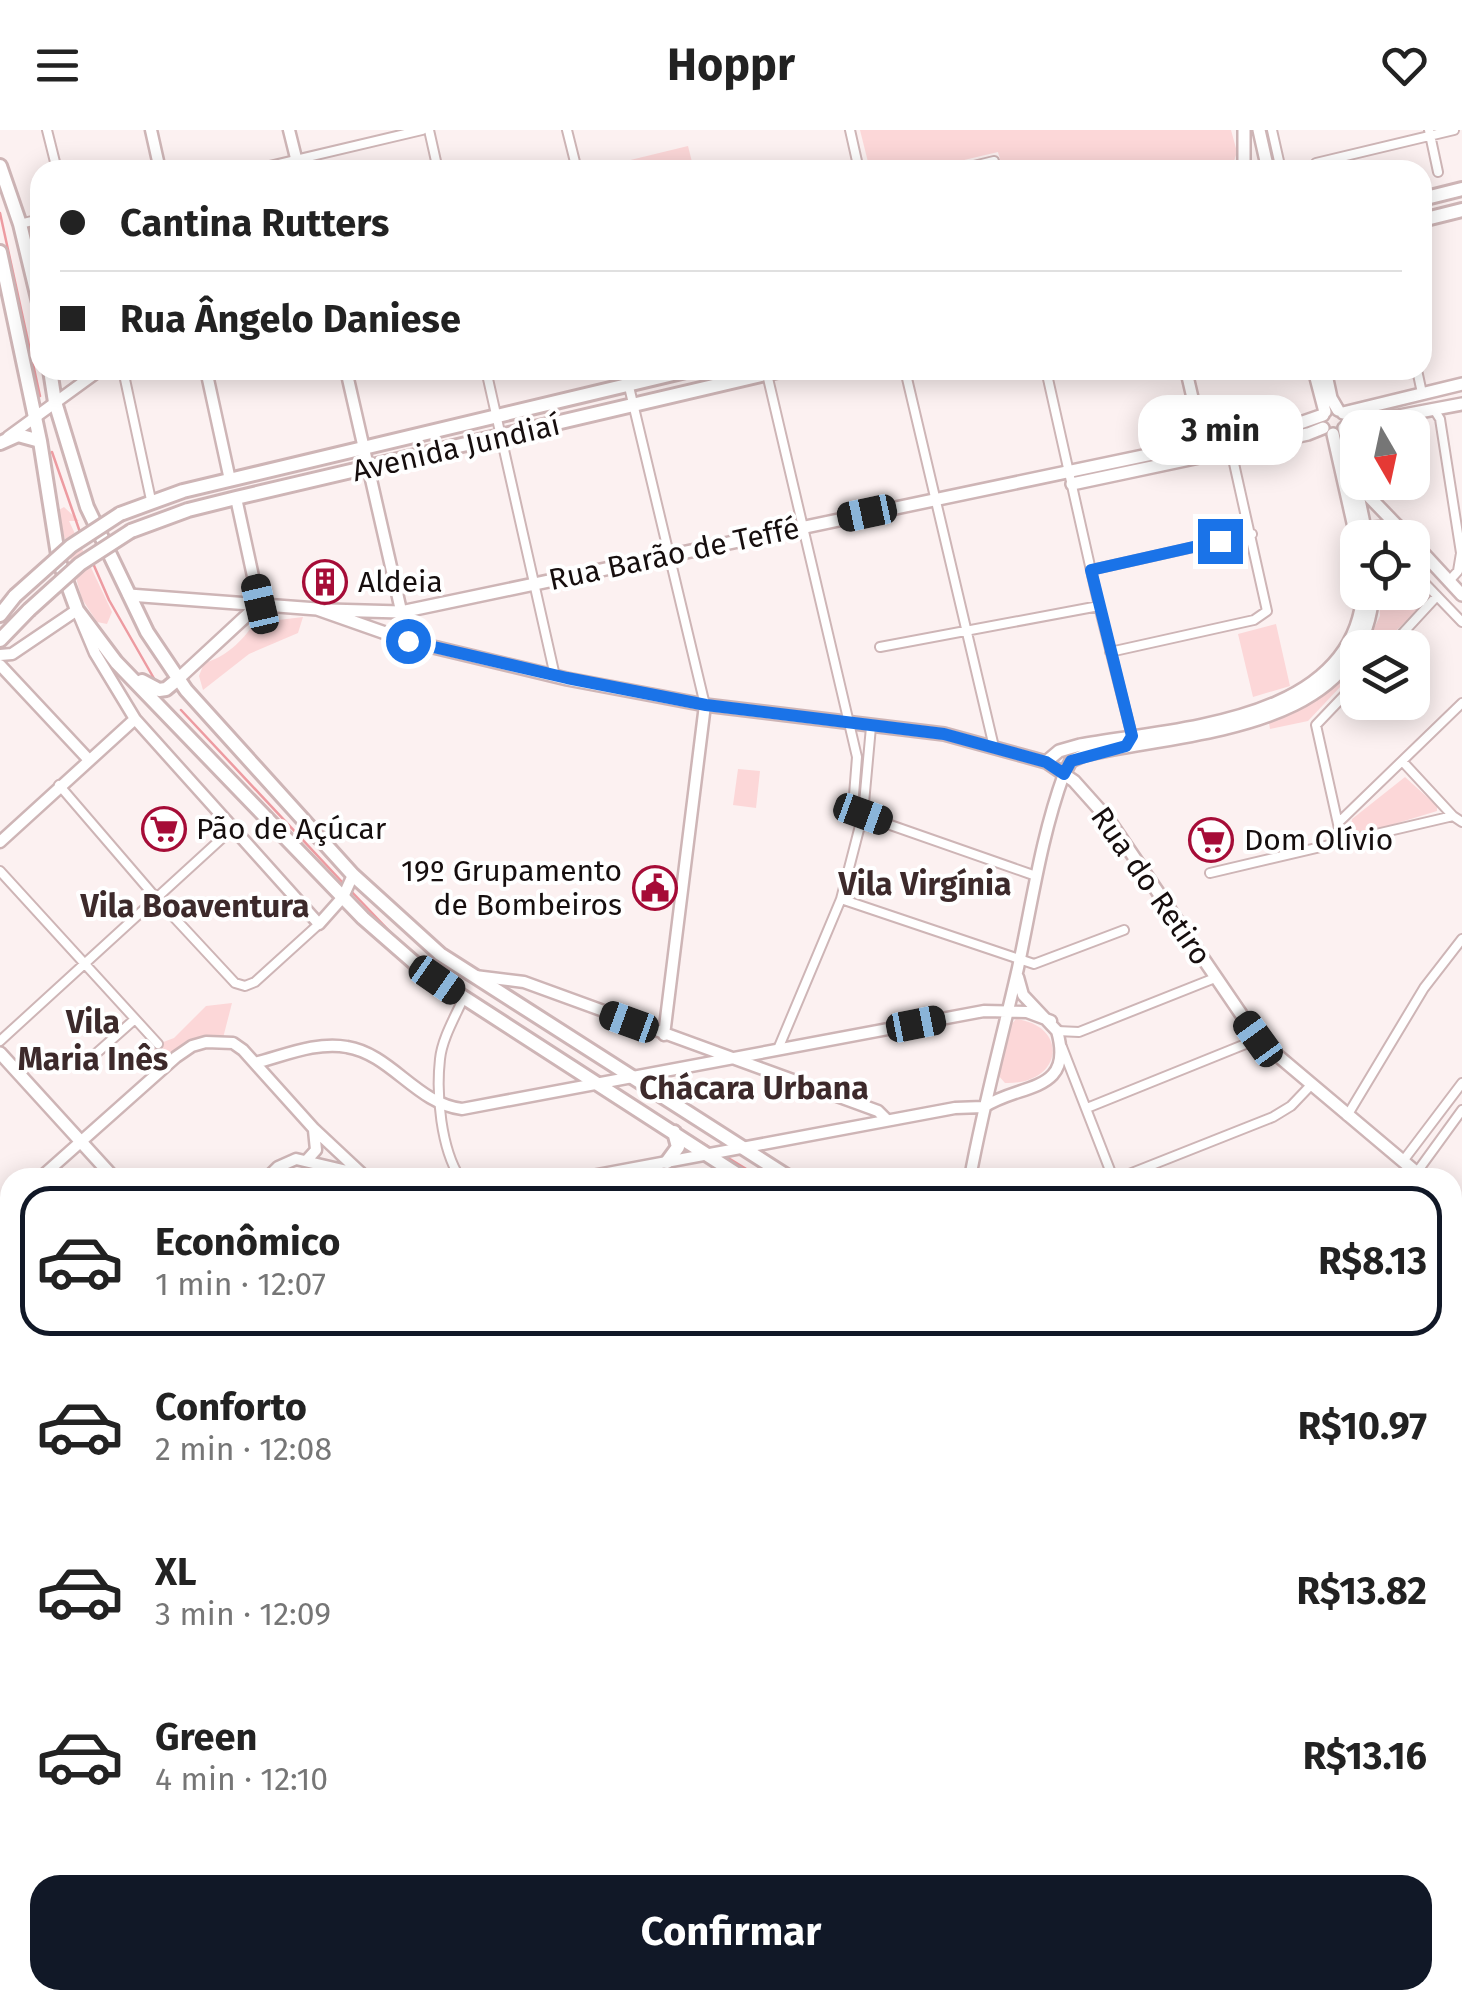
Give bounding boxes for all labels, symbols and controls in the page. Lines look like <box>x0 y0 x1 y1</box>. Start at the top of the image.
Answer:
icon: menu <box>30 38 85 93</box>
text: Hoppr <box>667 38 795 92</box>
icon: heart <box>1377 38 1432 93</box>
text: Cantina Rutters <box>120 200 389 246</box>
text: Rua Ângelo Daniese <box>120 296 461 342</box>
callout: 3 min <box>1138 396 1302 466</box>
street label: Avenida Jundiaí <box>349 407 563 489</box>
north arrow <box>1340 410 1430 500</box>
map controls <box>1340 410 1430 720</box>
text: 3 min <box>1181 411 1260 449</box>
car <box>835 492 899 534</box>
street label: Rua Barão de Teffé <box>545 510 803 598</box>
route end <box>1198 519 1243 564</box>
button: locate <box>1340 520 1430 610</box>
building icon: Aldeia <box>302 559 348 605</box>
place label: Aldeia <box>358 564 443 600</box>
car <box>239 571 281 637</box>
route start <box>386 619 431 664</box>
button: layers <box>1340 630 1430 720</box>
car <box>830 790 896 838</box>
street label: Rua do Retiro <box>1083 800 1219 972</box>
supermarket icon: Pão de Açúcar <box>141 806 187 852</box>
place label: Pão de Açúcar <box>196 811 387 847</box>
supermarket icon: Dom Olívio <box>1188 817 1234 863</box>
place label: Dom Olívio <box>1244 822 1393 858</box>
place label: 19º Grupamento de Bombeiros <box>401 853 622 923</box>
public building icon: 19º Grupamento de Bombeiros <box>632 865 678 911</box>
district label: Vila Virgínia <box>837 865 1012 903</box>
district label: Vila Boaventura <box>79 887 310 925</box>
car <box>404 951 470 1009</box>
car <box>596 998 662 1046</box>
district label: Vila Maria Inês <box>18 1003 168 1078</box>
car <box>884 1004 948 1044</box>
car <box>1228 1006 1288 1072</box>
district label: Chácara Urbana <box>639 1069 869 1107</box>
icon: car <box>35 1216 125 1306</box>
text: Econômico <box>155 1219 340 1265</box>
text: R$8.13 <box>1318 1238 1427 1284</box>
text: 1 min · 12:07 <box>155 1265 326 1303</box>
icon: car <box>35 1381 125 1471</box>
text: Conforto <box>155 1384 307 1430</box>
text: R$10.97 <box>1298 1403 1427 1449</box>
text: 2 min · 12:08 <box>155 1430 332 1468</box>
icon: car <box>35 1546 125 1636</box>
text: XL <box>155 1549 197 1595</box>
text: R$13.82 <box>1297 1568 1427 1614</box>
text: 3 min · 12:09 <box>155 1595 331 1633</box>
icon: car <box>35 1711 125 1801</box>
text: Green <box>155 1714 258 1760</box>
text: R$13.16 <box>1303 1733 1427 1779</box>
text: 4 min · 12:10 <box>155 1760 328 1798</box>
button: Confirmar <box>30 1875 1432 1990</box>

